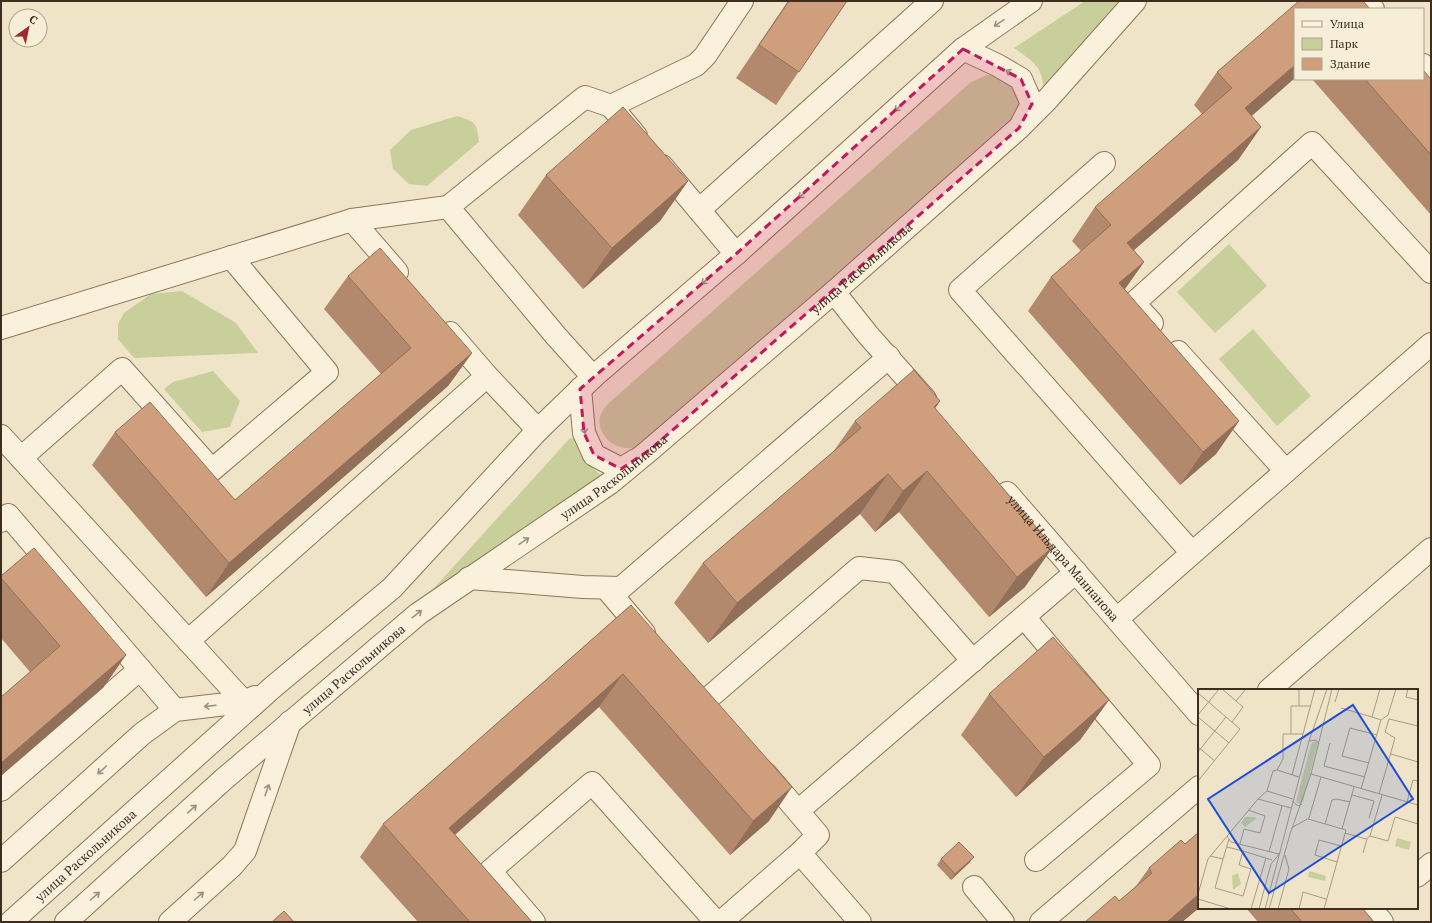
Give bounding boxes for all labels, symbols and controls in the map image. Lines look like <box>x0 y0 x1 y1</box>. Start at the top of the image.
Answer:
north arrow <box>8 8 48 48</box>
legend <box>1294 8 1424 80</box>
text: С <box>27 12 40 27</box>
text: Улица <box>1330 16 1364 31</box>
one-way arrow <box>993 19 1004 27</box>
text: Парк <box>1330 36 1358 51</box>
text: Здание <box>1330 56 1370 71</box>
one-way arrow <box>1005 69 1017 77</box>
one-way arrow <box>894 102 905 111</box>
one-way arrow <box>798 189 808 198</box>
street label: улица Раскольникова <box>806 218 916 318</box>
one-way arrow <box>700 276 711 285</box>
one-way arrow <box>580 421 588 434</box>
street label: улица Раскольникова <box>556 430 671 524</box>
street label: улица Ильдара Маннанова <box>1003 490 1124 625</box>
one-way arrow <box>519 536 530 545</box>
one-way arrow <box>412 610 423 619</box>
street label: улица Раскольникова <box>297 620 409 719</box>
inset map <box>1198 689 1418 909</box>
one-way arrow <box>204 703 217 710</box>
one-way arrow <box>97 766 107 775</box>
one-way arrow <box>264 783 271 796</box>
one-way arrow <box>186 804 197 813</box>
street label: улица Раскольникова <box>30 805 140 906</box>
one-way arrow <box>90 891 100 901</box>
one-way arrow <box>194 891 204 901</box>

